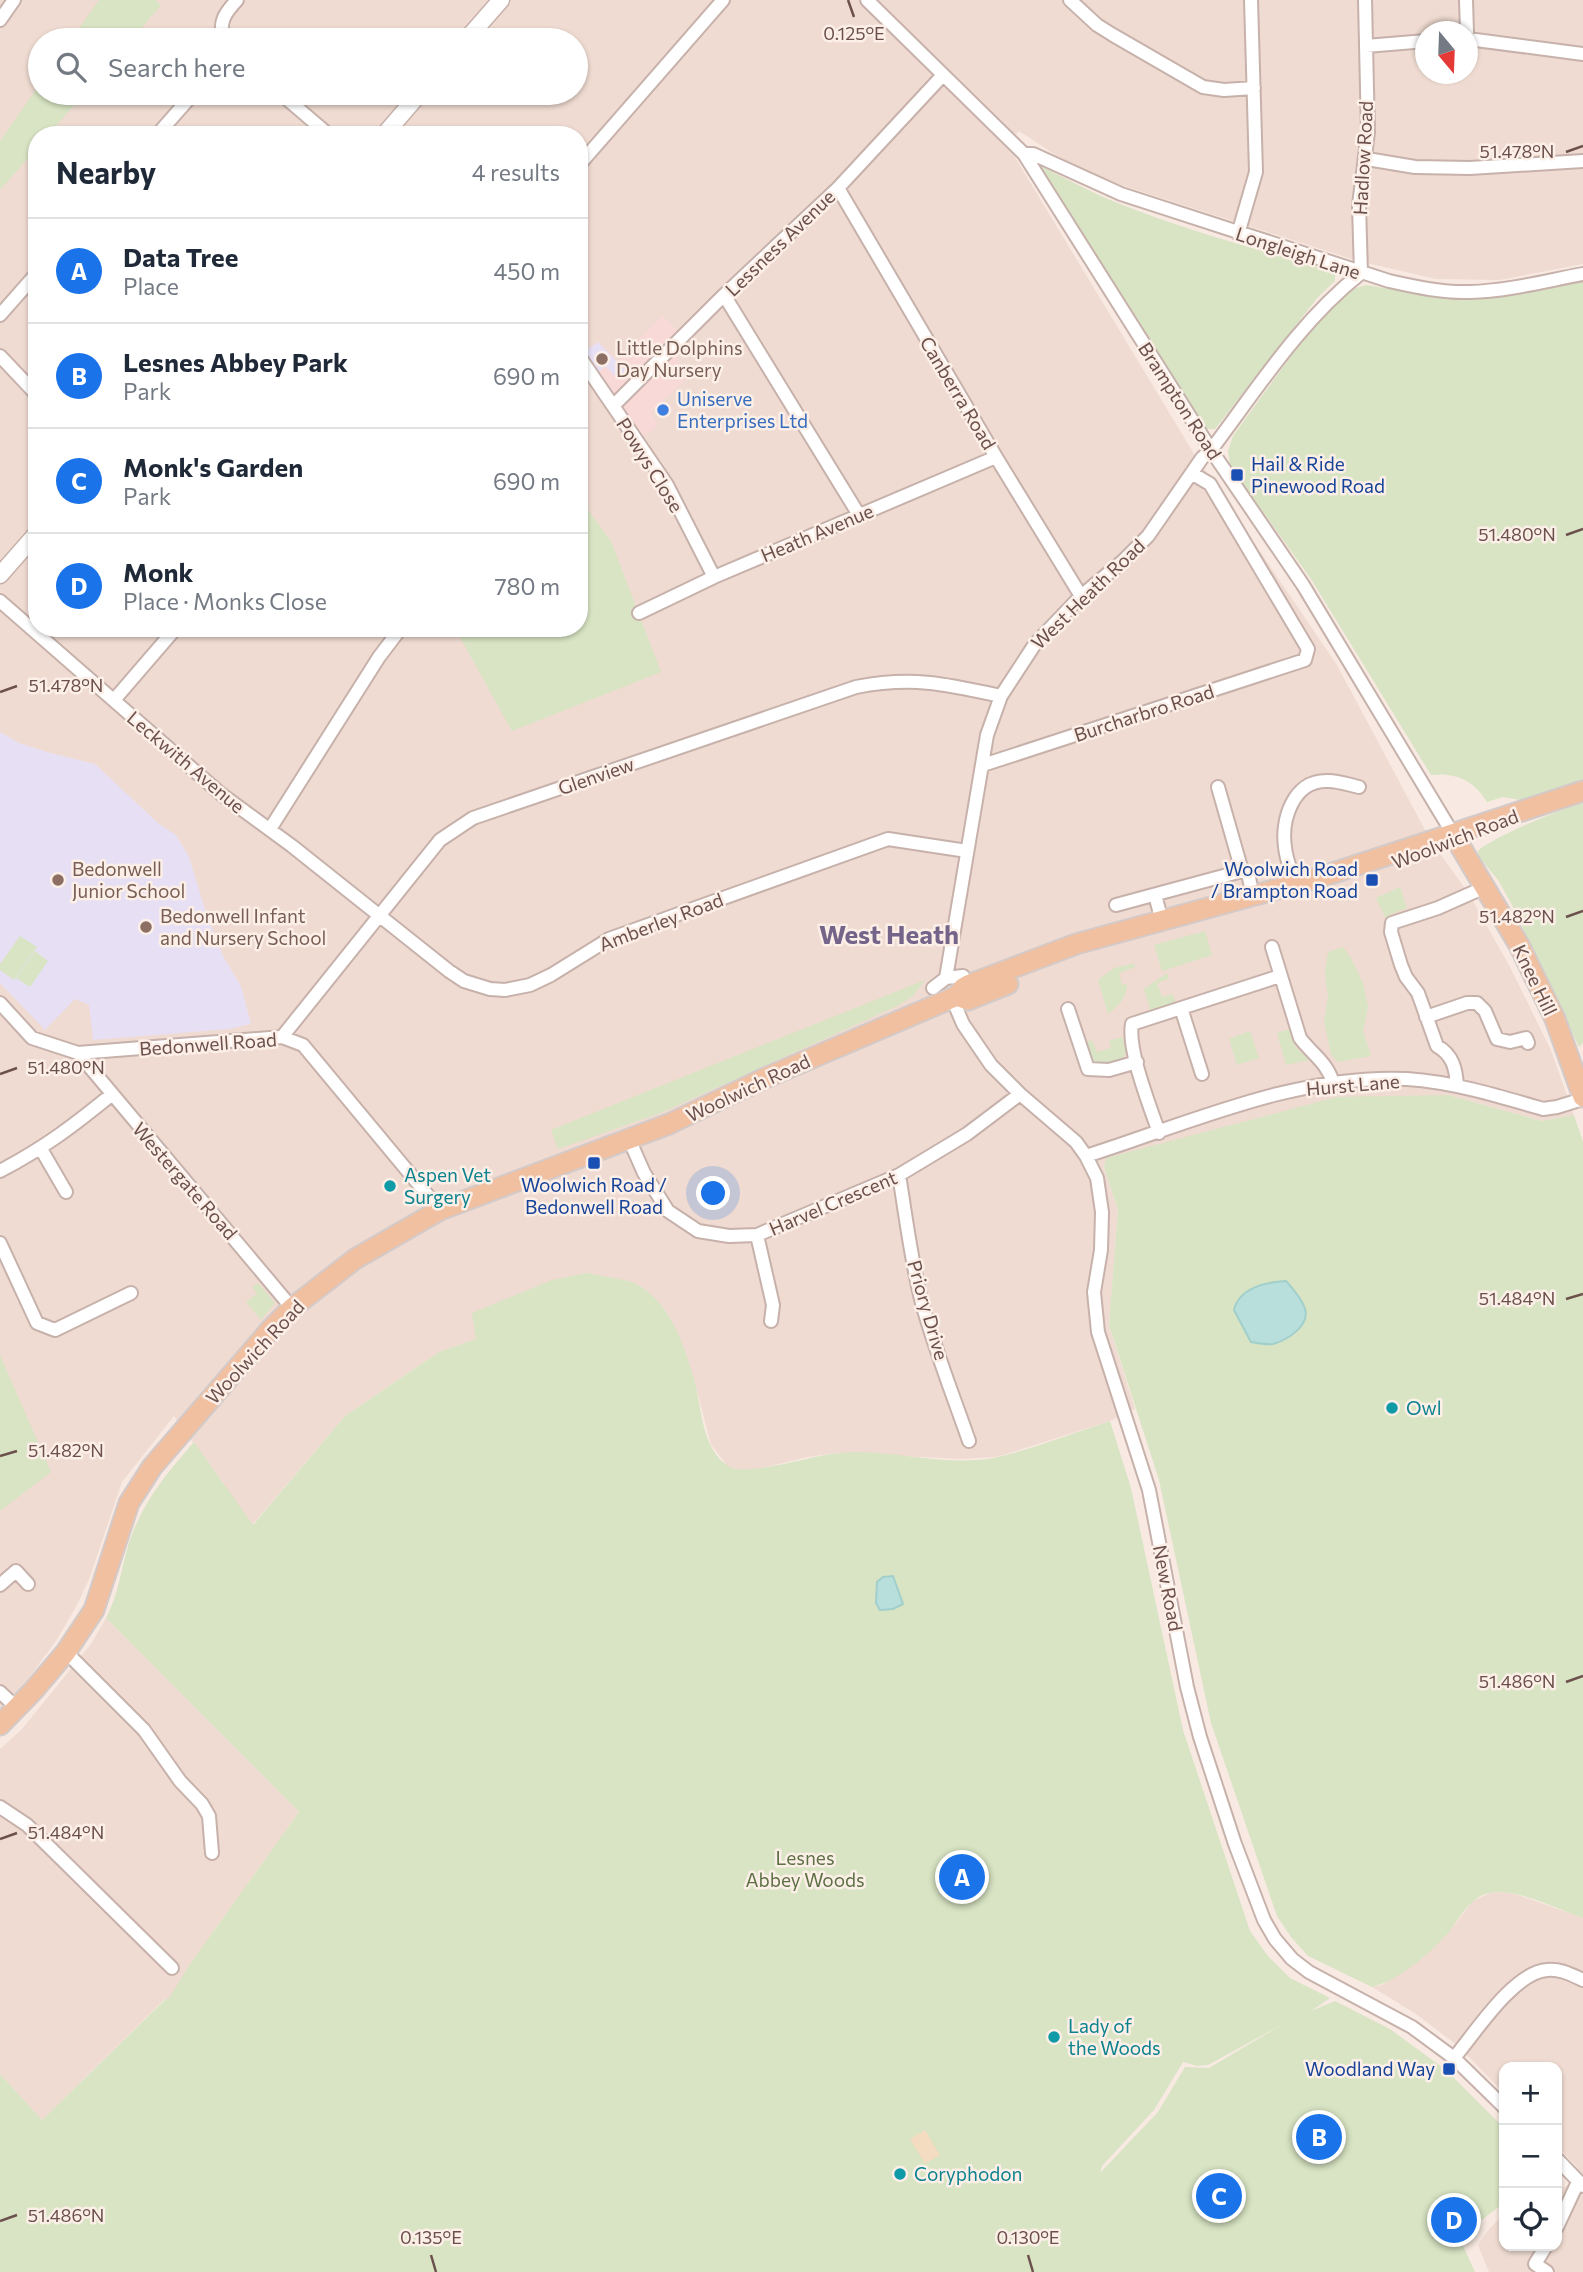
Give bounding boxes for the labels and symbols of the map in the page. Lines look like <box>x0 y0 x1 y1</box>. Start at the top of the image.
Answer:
north arrow <box>1415 21 1478 84</box>
text: 0.125°E <box>823 22 885 44</box>
street label: Hadlow Road <box>1348 100 1377 216</box>
text: 51.478°N <box>1480 140 1554 162</box>
street label: Lessness Avenue <box>720 185 839 301</box>
street label: Longleigh Lane <box>1233 222 1363 284</box>
street label: Canberra Road <box>916 332 1001 454</box>
place label: Little Dolphins Day Nursery <box>616 336 743 381</box>
street label: Brampton Road <box>1134 338 1227 464</box>
marker: Little Dolphins Day Nursery <box>594 351 610 367</box>
place label: Uniserve Enterprises Ltd <box>677 387 808 432</box>
marker: Uniserve Enterprises Ltd <box>655 402 671 418</box>
street label: Powys Close <box>612 413 689 516</box>
place label: Hail & Ride Pinewood Road <box>1251 452 1385 497</box>
marker: Hail & Ride Pinewood Road <box>1229 467 1245 483</box>
street label: Heath Avenue <box>757 499 876 567</box>
text: 51.480°N <box>1478 523 1556 545</box>
street label: West Heath Road <box>1026 534 1149 654</box>
text: 51.478°N <box>29 674 103 696</box>
street label: Burcharbro Road <box>1071 679 1217 746</box>
street label: Leckwith Avenue <box>123 706 250 817</box>
street label: Glenview <box>555 752 637 799</box>
street label: Woolwich Road <box>1388 804 1521 873</box>
place label: Bedonwell Junior School <box>72 857 185 902</box>
place label: Woolwich Road / Brampton Road <box>1211 857 1358 902</box>
marker: Bedonwell Junior School <box>50 872 66 888</box>
marker: Woolwich Road / Brampton Road <box>1364 872 1380 888</box>
street label: Amberley Road <box>596 887 726 956</box>
place label: Bedonwell Infant and Nursery School <box>160 904 326 949</box>
text: 51.482°N <box>1479 905 1555 927</box>
district label: West Heath <box>819 918 959 949</box>
marker: Bedonwell Infant and Nursery School <box>138 919 154 935</box>
street label: Knee Hill <box>1508 941 1562 1019</box>
street label: Bedonwell Road <box>138 1027 278 1060</box>
street label: Woolwich Road <box>682 1049 813 1126</box>
text: 51.480°N <box>27 1056 105 1078</box>
street label: Hurst Lane <box>1305 1069 1401 1100</box>
street label: Westergate Road <box>128 1117 243 1244</box>
marker: Woolwich Road / Bedonwell Road <box>586 1155 602 1171</box>
place label: Aspen Vet Surgery <box>404 1163 491 1208</box>
street label: Harvel Crescent <box>765 1165 900 1240</box>
place label: Woolwich Road / Bedonwell Road <box>521 1173 667 1218</box>
your location <box>696 1176 730 1210</box>
marker: Aspen Vet Surgery <box>382 1178 398 1194</box>
street label: Priory Drive <box>903 1257 954 1362</box>
text: 51.484°N <box>1479 1287 1555 1309</box>
street label: Woolwich Road <box>201 1295 309 1408</box>
place label: Owl <box>1406 1396 1442 1419</box>
marker: Owl <box>1384 1400 1400 1416</box>
text: 51.482°N <box>28 1439 104 1461</box>
street label: New Road <box>1149 1543 1188 1633</box>
text: 51.486°N <box>1479 1670 1555 1692</box>
text: 51.484°N <box>28 1821 104 1843</box>
park label: Lesnes Abbey Woods <box>745 1846 865 1891</box>
pin: A <box>939 1851 985 1903</box>
place label: Lady of the Woods <box>1068 2014 1161 2059</box>
marker: Lady of the Woods <box>1046 2029 1062 2045</box>
place label: Woodland Way <box>1305 2057 1435 2080</box>
marker: Woodland Way <box>1441 2061 1457 2077</box>
pin: B <box>1296 2111 1342 2163</box>
place label: Coryphodon <box>914 2162 1022 2185</box>
marker: Coryphodon <box>892 2166 908 2182</box>
pin: C <box>1196 2170 1242 2222</box>
pin: D <box>1431 2194 1477 2246</box>
text: 51.486°N <box>28 2204 104 2226</box>
text: 0.135°E <box>400 2226 462 2248</box>
text: 0.130°E <box>996 2226 1060 2248</box>

